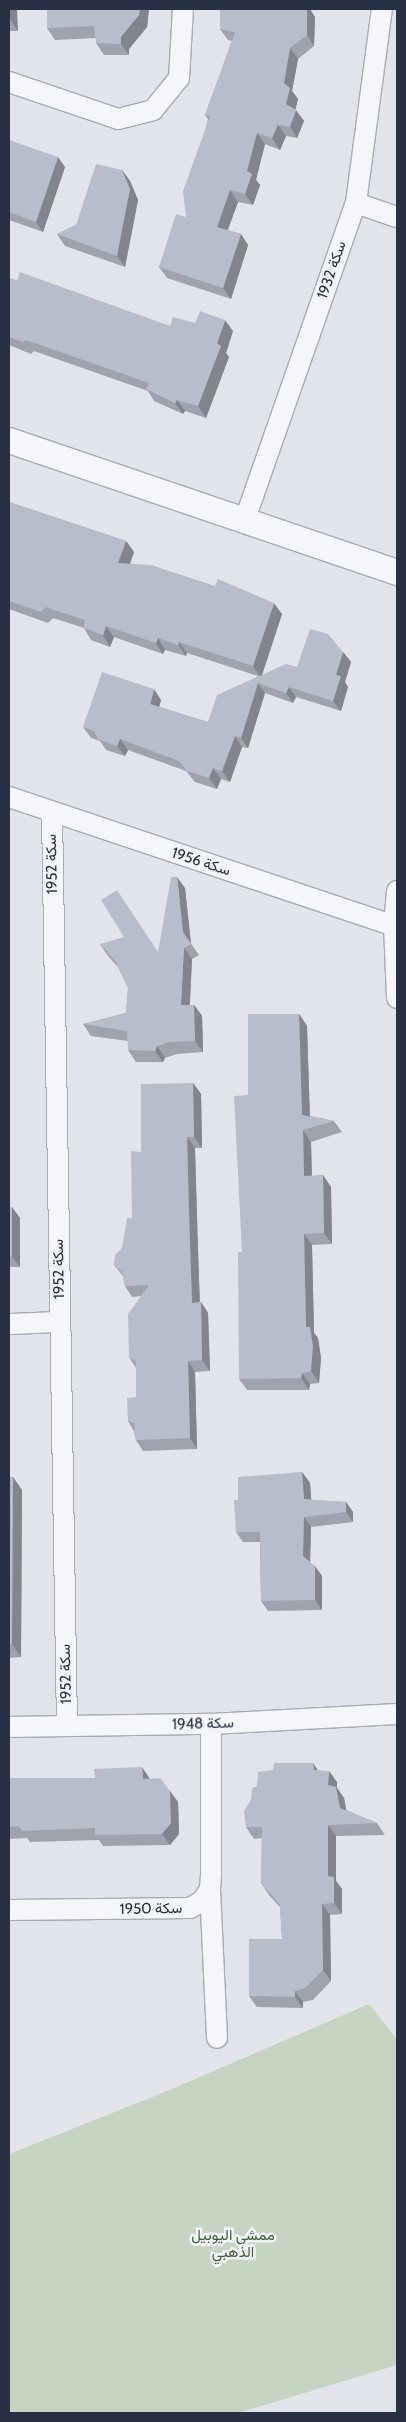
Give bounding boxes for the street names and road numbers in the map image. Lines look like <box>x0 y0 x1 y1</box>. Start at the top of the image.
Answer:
street label: سكة 1932 <box>314 239 350 301</box>
street label: سكة 1952 <box>42 834 62 894</box>
street label: سكة 1956 <box>169 844 233 880</box>
street label: سكة 1952 <box>49 1239 69 1299</box>
street label: سكة 1952 <box>56 1644 76 1704</box>
street label: سكة 1948 <box>172 1714 234 1734</box>
street label: سكة 1950 <box>120 1899 182 1919</box>

